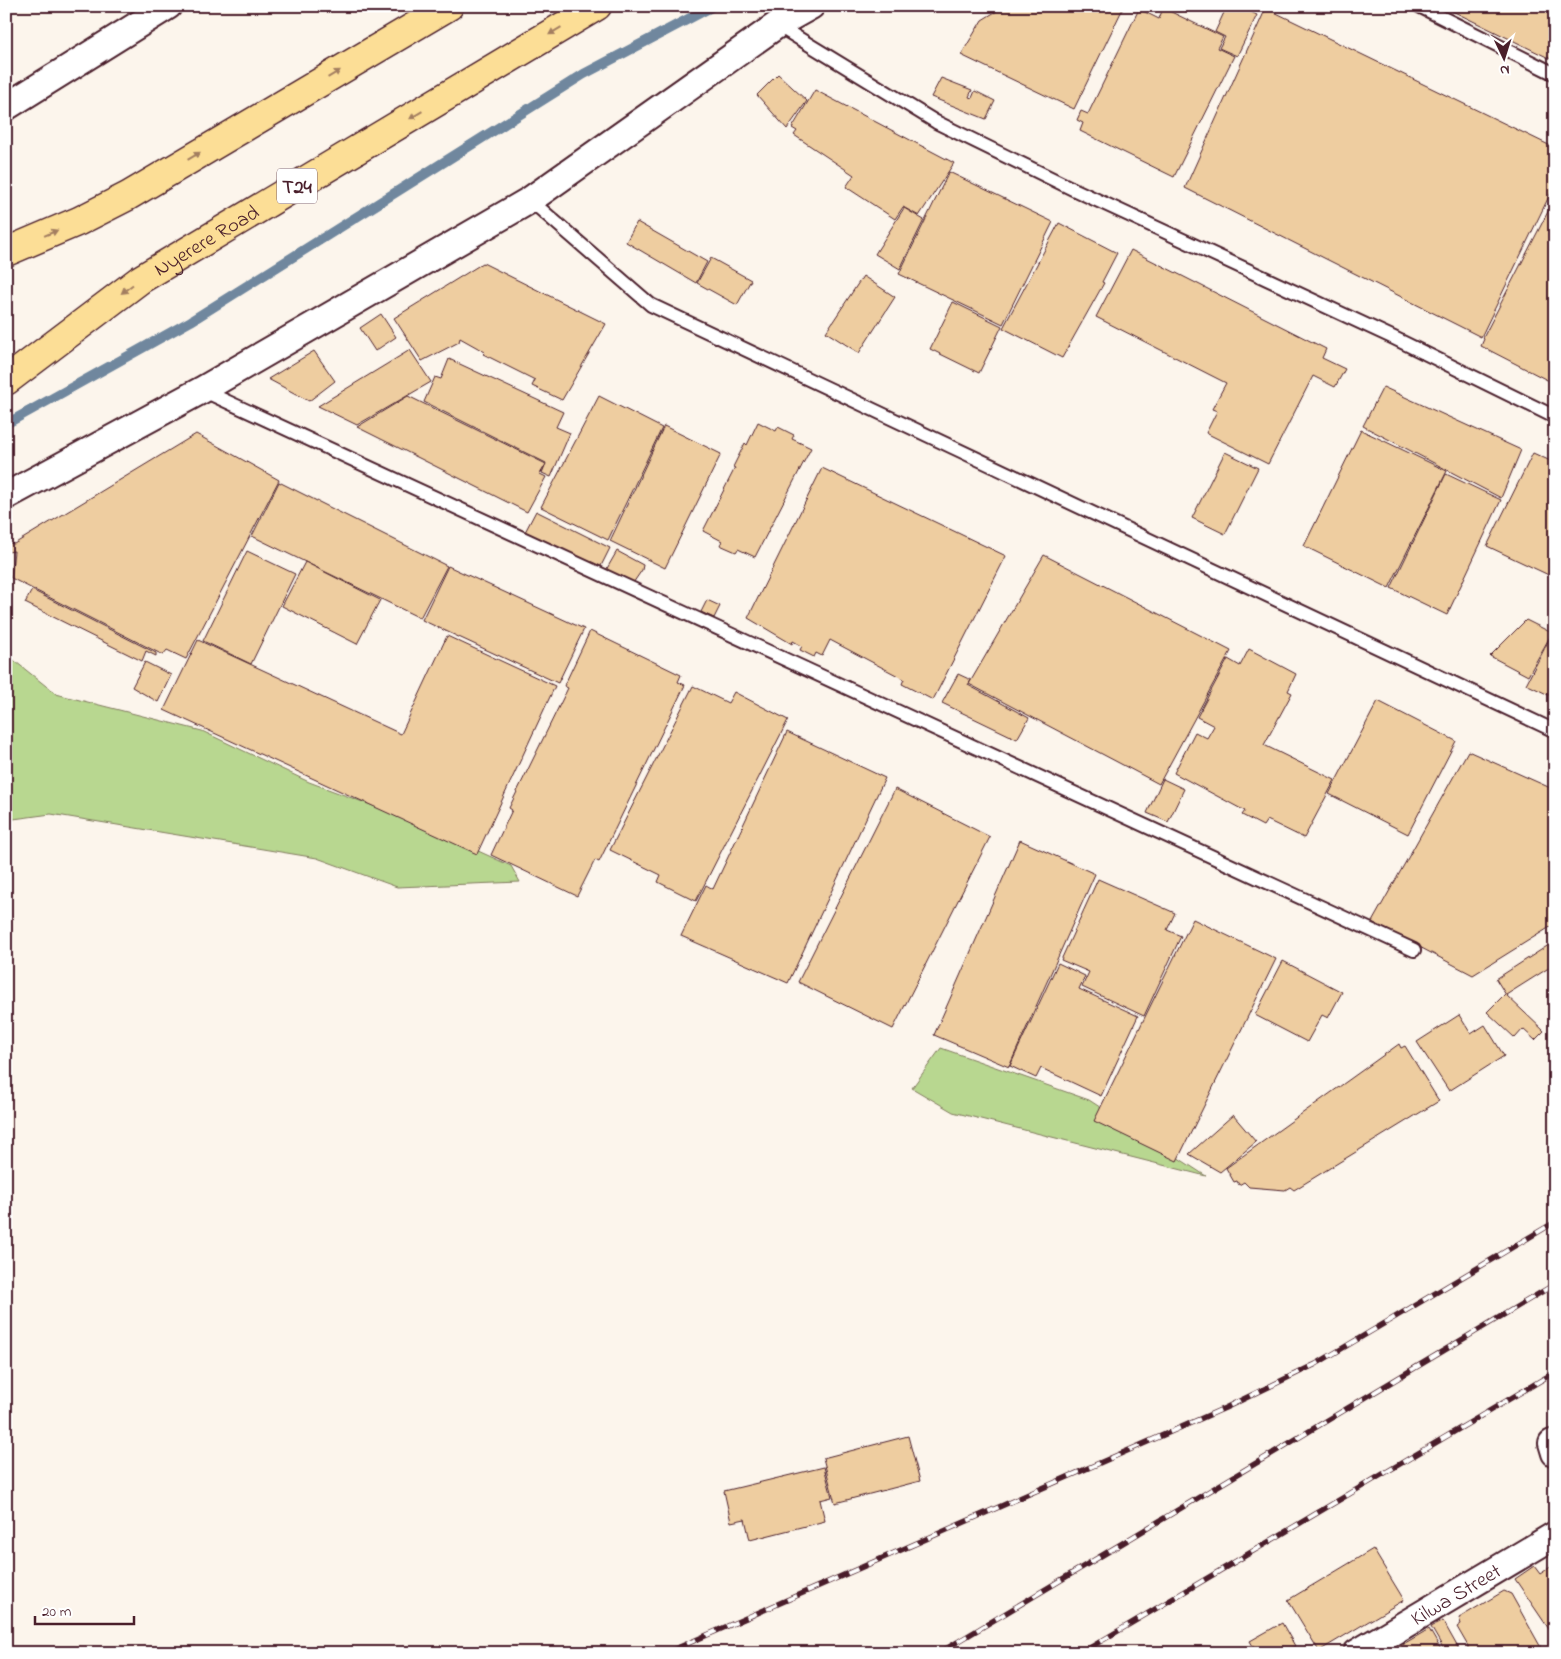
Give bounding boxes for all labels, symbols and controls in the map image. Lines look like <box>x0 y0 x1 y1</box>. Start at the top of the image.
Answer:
one-way arrow <box>549 27 562 36</box>
north arrow <box>1478 32 1528 82</box>
text: N <box>1499 59 1510 80</box>
one-way arrow <box>328 69 341 78</box>
one-way arrow <box>410 110 423 119</box>
one-way arrow <box>188 152 201 161</box>
road number: T24 <box>277 168 317 204</box>
street label: Nyerere Road <box>149 198 266 285</box>
one-way arrow <box>44 228 58 236</box>
one-way arrow <box>121 284 134 295</box>
street label: Kilwa Street <box>1406 1557 1508 1635</box>
scale bar <box>35 1594 134 1626</box>
text: 20 m <box>42 1601 72 1623</box>

